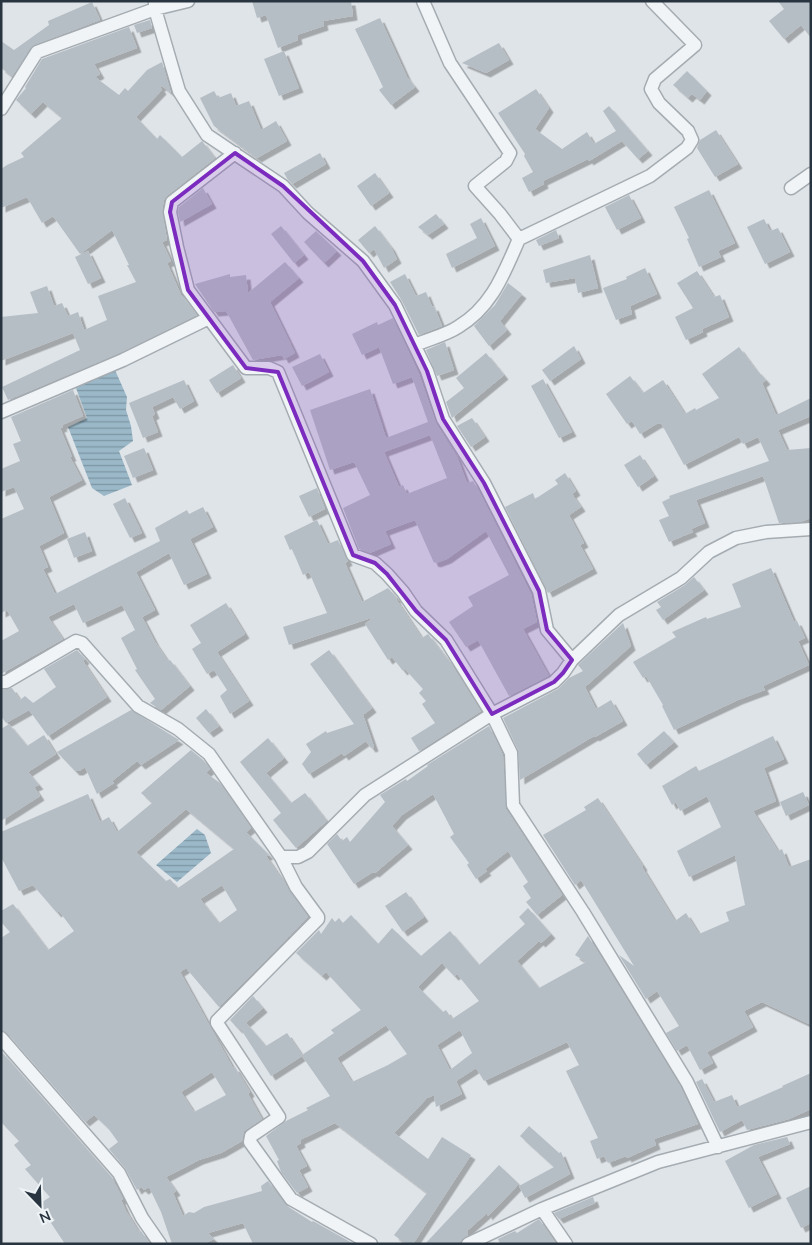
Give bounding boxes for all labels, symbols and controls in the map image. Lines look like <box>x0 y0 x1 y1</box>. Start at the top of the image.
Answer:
north arrow <box>15 1180 65 1230</box>
text: N <box>37 1207 53 1227</box>

